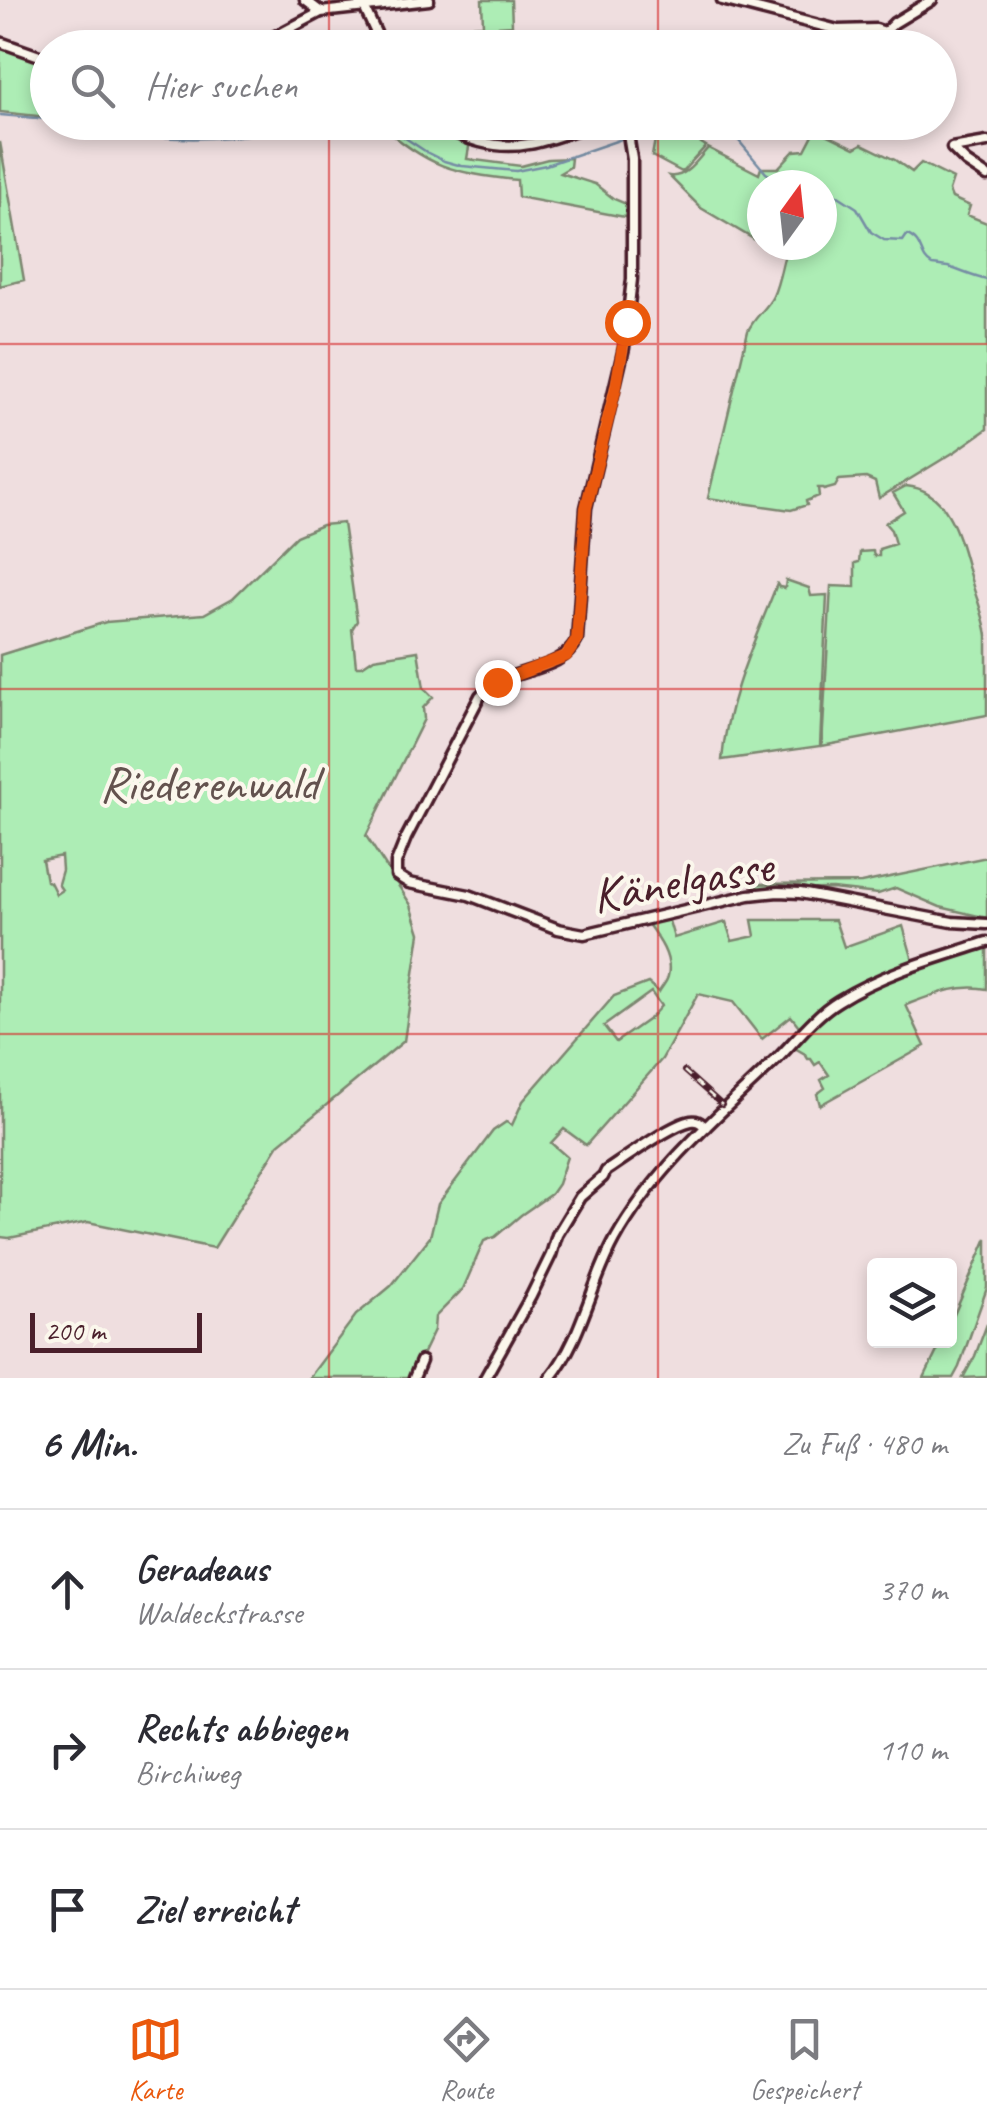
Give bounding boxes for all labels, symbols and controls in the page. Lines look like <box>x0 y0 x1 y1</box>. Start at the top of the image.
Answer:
search box <box>30 30 957 140</box>
icon: search <box>65 58 120 113</box>
text: Hier suchen <box>145 62 297 109</box>
north arrow <box>747 170 837 260</box>
route start <box>605 300 651 346</box>
route end <box>475 660 521 706</box>
park label: Riederenwald <box>99 752 325 815</box>
street label: Känelgasse <box>587 833 780 927</box>
map controls <box>867 1258 957 1348</box>
button: layers <box>867 1258 957 1348</box>
scale bar <box>30 1308 202 1352</box>
text: 200 m <box>45 1313 105 1348</box>
text: 6 Min. <box>40 1417 137 1470</box>
text: Zu Fuß · 480 m <box>782 1423 947 1464</box>
text: Geradeaus <box>135 1545 268 1592</box>
icon: ahead <box>40 1562 95 1617</box>
text: 370 m <box>878 1569 947 1610</box>
text: Waldeckstrasse <box>135 1592 302 1633</box>
text: Rechts abbiegen <box>135 1705 348 1752</box>
icon: right <box>40 1722 95 1777</box>
text: 110 m <box>878 1729 947 1770</box>
text: Birchiweg <box>135 1752 240 1793</box>
icon: arrive <box>40 1882 95 1937</box>
text: Ziel erreicht <box>135 1886 295 1933</box>
tab: Karte <box>128 2012 183 2107</box>
tab: Route <box>439 2012 494 2107</box>
tab: Gespeichert <box>750 2012 859 2107</box>

